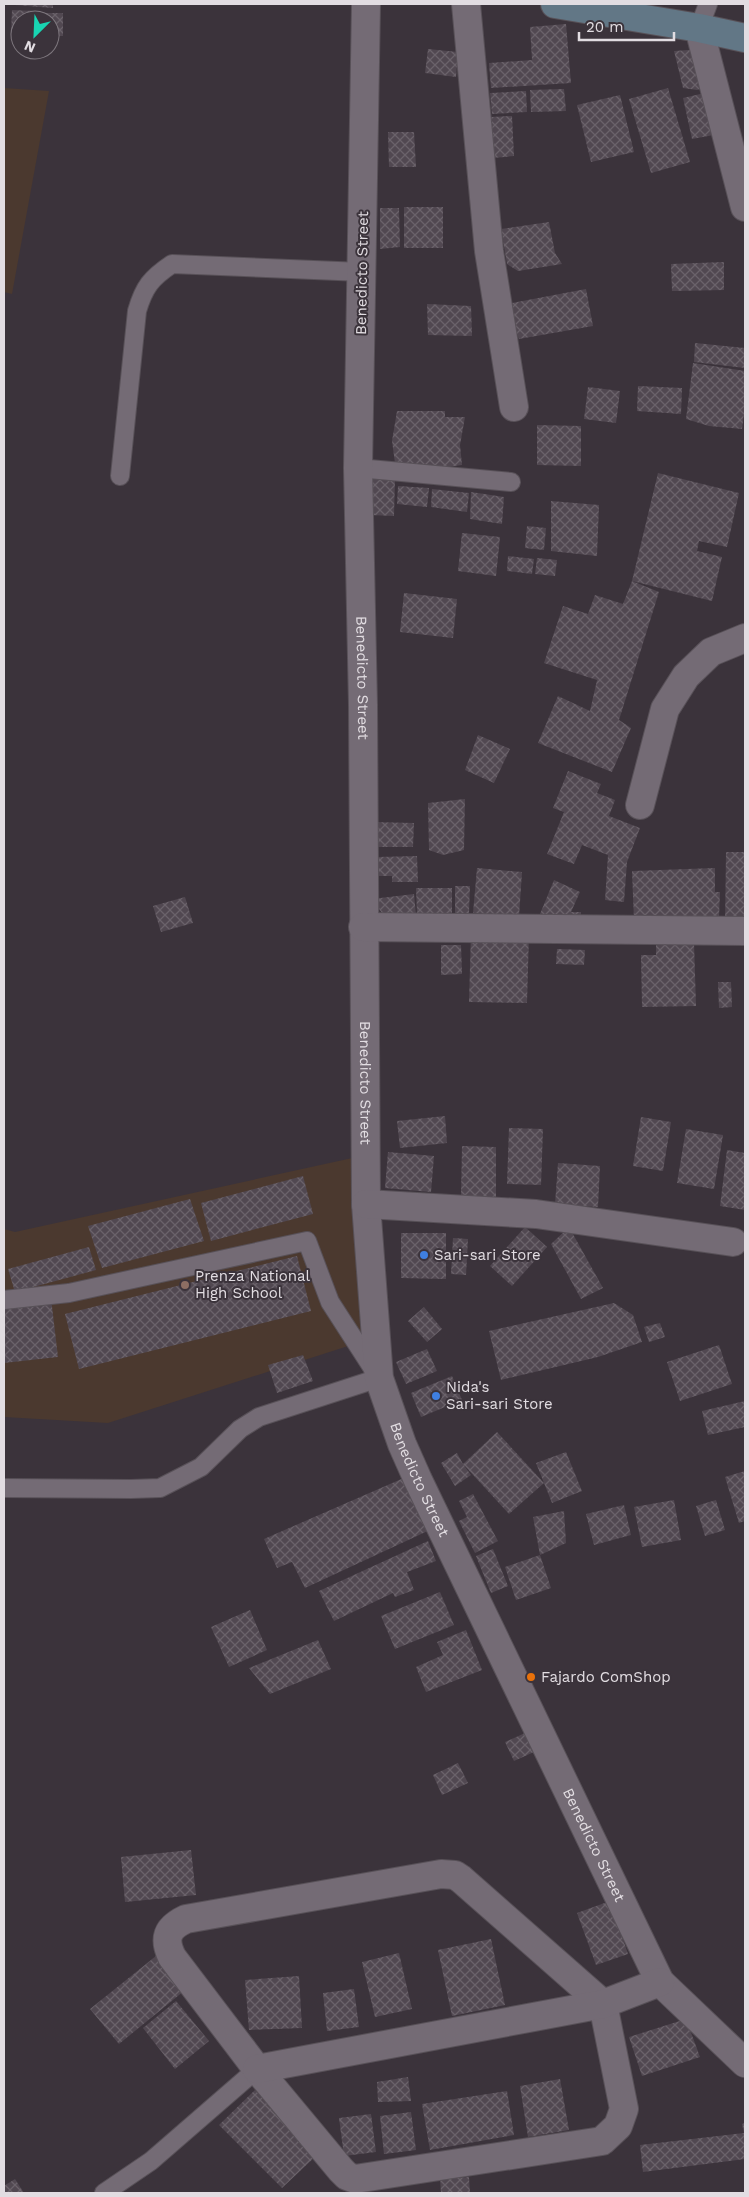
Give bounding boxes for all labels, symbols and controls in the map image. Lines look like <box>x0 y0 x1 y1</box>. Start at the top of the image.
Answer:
north arrow <box>10 10 60 60</box>
scale bar <box>579 10 674 42</box>
text: 20 m <box>586 18 624 36</box>
text: N <box>22 37 38 56</box>
street label: Benedicto Street <box>352 210 372 335</box>
street label: Benedicto Street <box>352 616 372 741</box>
street label: Benedicto Street <box>356 1021 375 1146</box>
place label: Sari-sari Store <box>434 1246 541 1264</box>
marker: Sari-sari Store <box>418 1249 430 1261</box>
place label: Prenza National High School <box>195 1267 310 1302</box>
marker: Prenza National High School <box>179 1279 191 1291</box>
place label: Nida's Sari-sari Store <box>446 1378 553 1413</box>
marker: Nida's Sari-sari Store <box>430 1390 442 1402</box>
street label: Benedicto Street <box>386 1420 453 1540</box>
place label: Fajardo ComShop <box>541 1668 671 1686</box>
marker: Fajardo ComShop <box>525 1671 537 1683</box>
street label: Benedicto Street <box>559 1785 629 1905</box>

